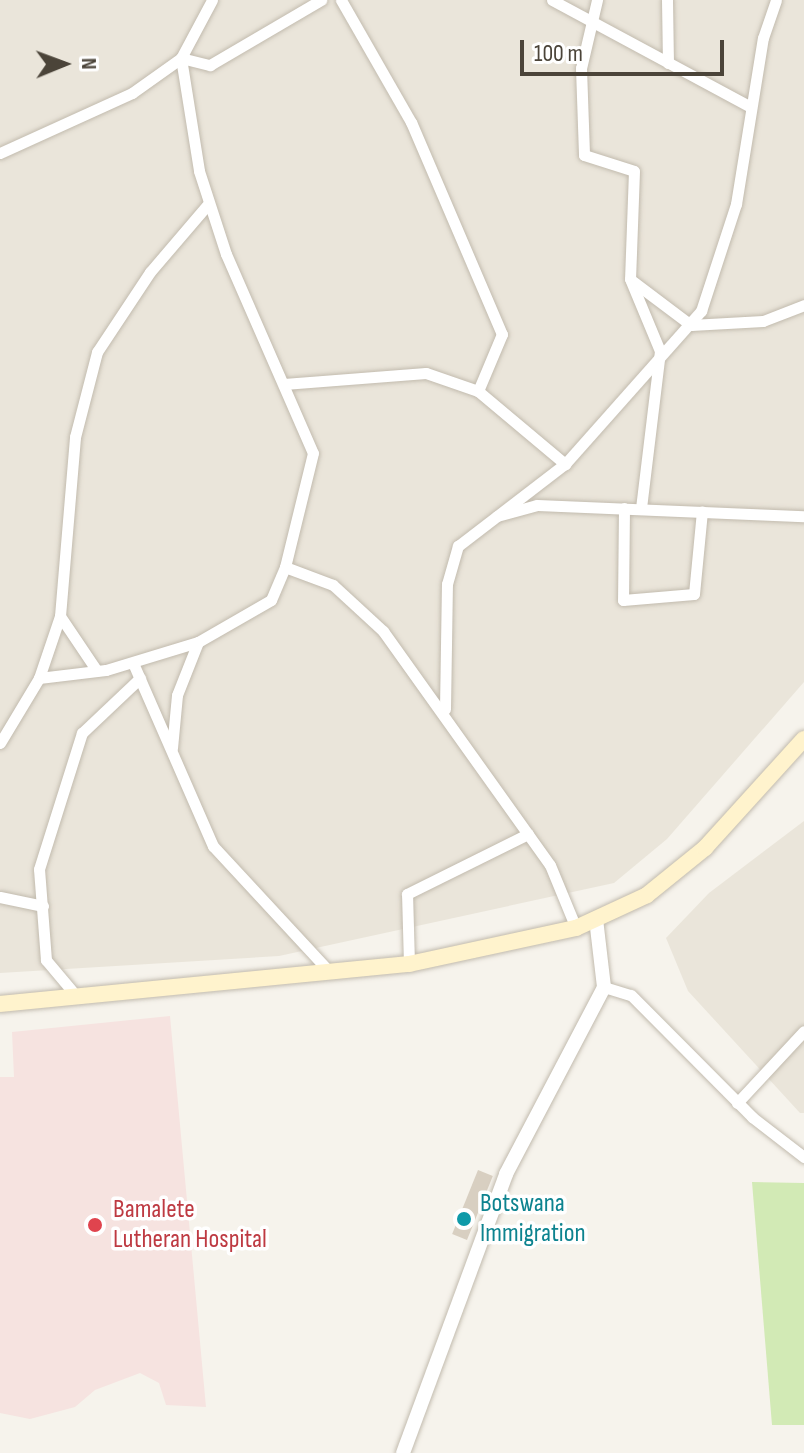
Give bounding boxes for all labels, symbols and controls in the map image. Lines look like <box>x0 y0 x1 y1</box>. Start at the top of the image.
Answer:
north arrow <box>24 24 104 104</box>
scale bar <box>524 24 728 74</box>
text: 100 m <box>534 39 583 68</box>
text: N <box>75 57 102 70</box>
place label: Botswana Immigration <box>480 1188 586 1250</box>
place label: Bamalete Lutheran Hospital <box>113 1194 267 1256</box>
marker: Botswana Immigration <box>455 1210 473 1228</box>
marker: Bamalete Lutheran Hospital <box>84 1214 106 1236</box>

